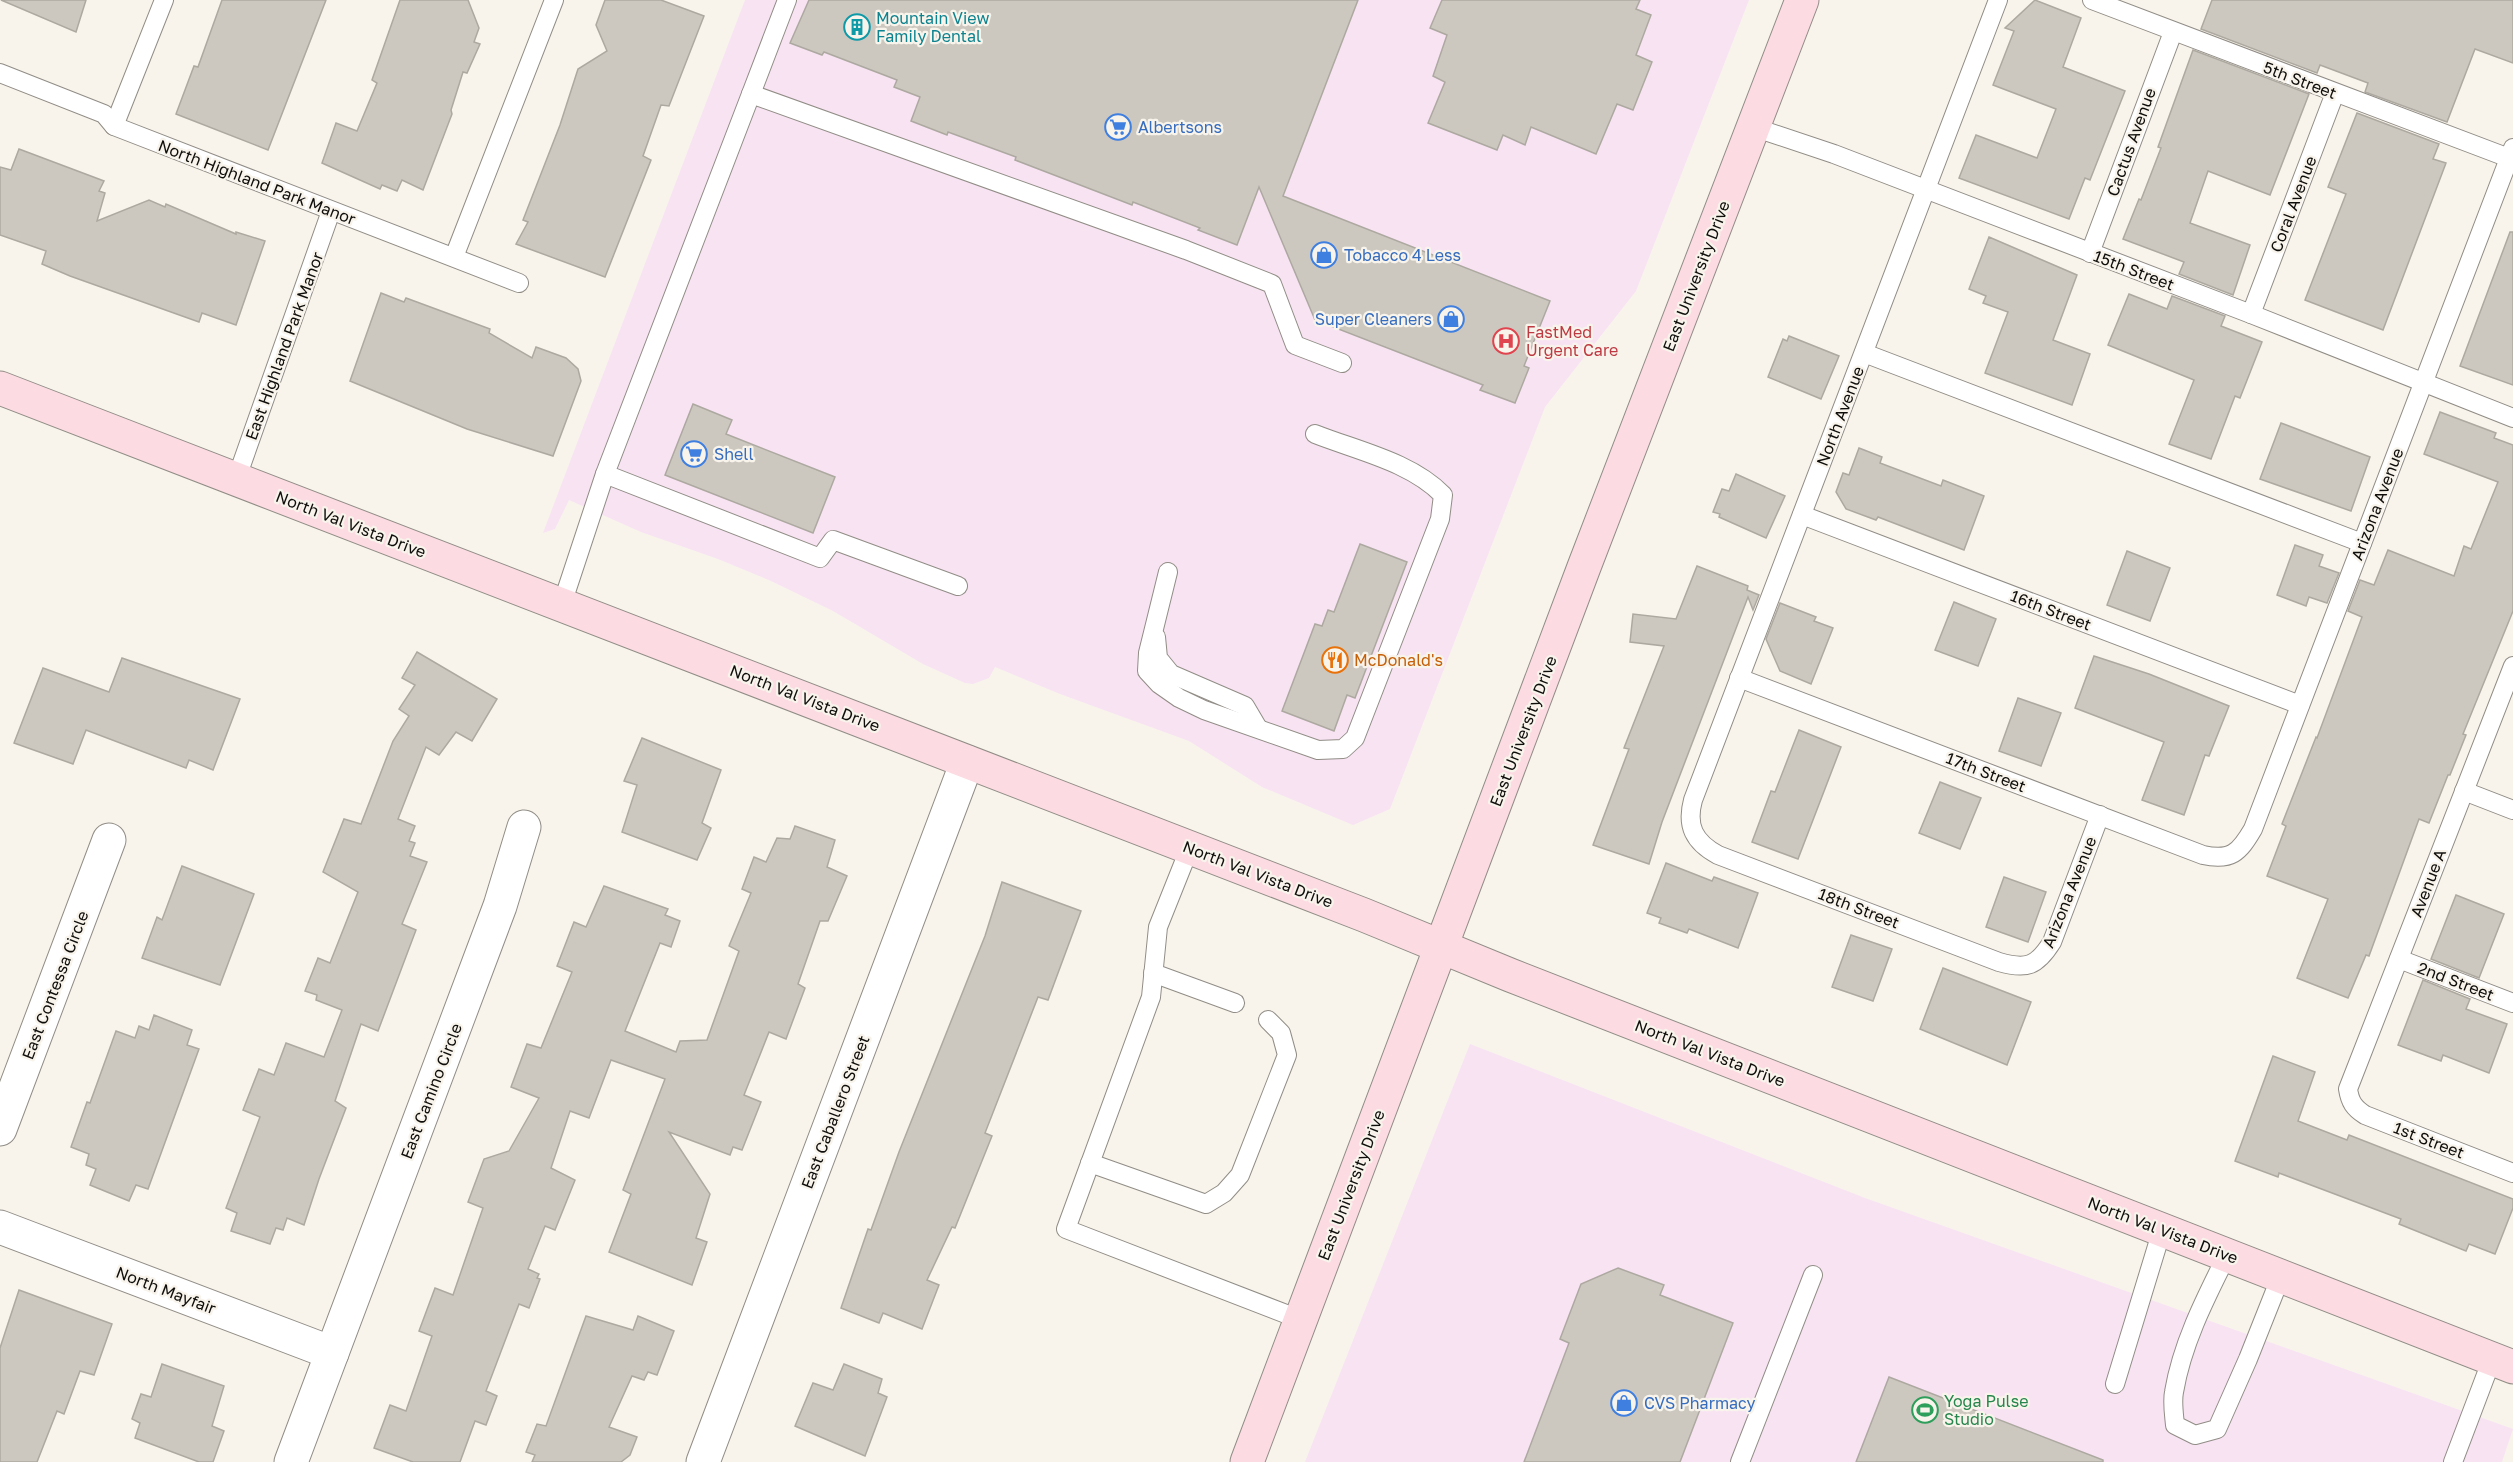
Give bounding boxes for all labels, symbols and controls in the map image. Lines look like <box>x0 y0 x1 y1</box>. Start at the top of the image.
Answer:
place label: Mountain View Family Dental <box>876 8 989 46</box>
building icon: Mountain View Family Dental <box>842 12 872 42</box>
street label: 5th Street <box>2261 57 2339 103</box>
street label: Cactus Avenue <box>2102 85 2160 199</box>
supermarket icon: Albertsons <box>1103 112 1133 142</box>
place label: Albertsons <box>1138 117 1222 137</box>
street label: North Highland Park Manor <box>156 135 358 229</box>
street label: Coral Avenue <box>2266 153 2320 255</box>
street label: East University Drive <box>1658 198 1734 354</box>
shop icon: Tobacco 4 Less <box>1309 240 1339 270</box>
place label: Tobacco 4 Less <box>1344 245 1461 265</box>
street label: 15th Street <box>2091 245 2177 295</box>
street label: East Highland Park Manor <box>241 249 327 443</box>
shop icon: Super Cleaners <box>1436 304 1466 334</box>
place label: Super Cleaners <box>1315 309 1432 329</box>
place label: FastMed Urgent Care <box>1526 322 1618 360</box>
hospital icon: FastMed Urgent Care <box>1491 326 1521 356</box>
street label: North Avenue <box>1812 363 1868 469</box>
supermarket icon: Shell <box>679 439 709 469</box>
place label: Shell <box>714 444 754 464</box>
street label: Arizona Avenue <box>2346 445 2408 563</box>
street label: North Val Vista Drive <box>273 486 429 562</box>
street label: 16th Street <box>2008 585 2094 635</box>
restaurant icon: McDonald's <box>1320 645 1350 675</box>
place label: McDonald's <box>1354 650 1443 670</box>
street label: East University Drive <box>1485 653 1561 809</box>
street label: North Val Vista Drive <box>727 660 883 736</box>
street label: 17th Street <box>1943 748 2029 796</box>
street label: Arizona Avenue <box>2038 833 2100 951</box>
street label: North Val Vista Drive <box>1180 836 1336 912</box>
street label: Avenue A <box>2406 846 2450 920</box>
street label: 18th Street <box>1816 883 1902 933</box>
street label: East Contessa Circle <box>17 908 93 1062</box>
street label: 2nd Street <box>2415 957 2497 1005</box>
street label: North Val Vista Drive <box>1632 1015 1788 1091</box>
street label: East Camino Circle <box>396 1020 466 1162</box>
street label: East Caballero Street <box>797 1032 873 1192</box>
street label: East University Drive <box>1313 1107 1389 1263</box>
street label: 1st Street <box>2391 1117 2467 1163</box>
street label: North Val Vista Drive <box>2085 1192 2241 1268</box>
street label: North Mayfair <box>113 1262 219 1318</box>
shop icon: CVS Pharmacy <box>1609 1388 1639 1418</box>
place label: Yoga Pulse Studio <box>1944 1391 2028 1429</box>
place label: CVS Pharmacy <box>1644 1393 1755 1413</box>
sports icon: Yoga Pulse Studio <box>1910 1395 1940 1425</box>

